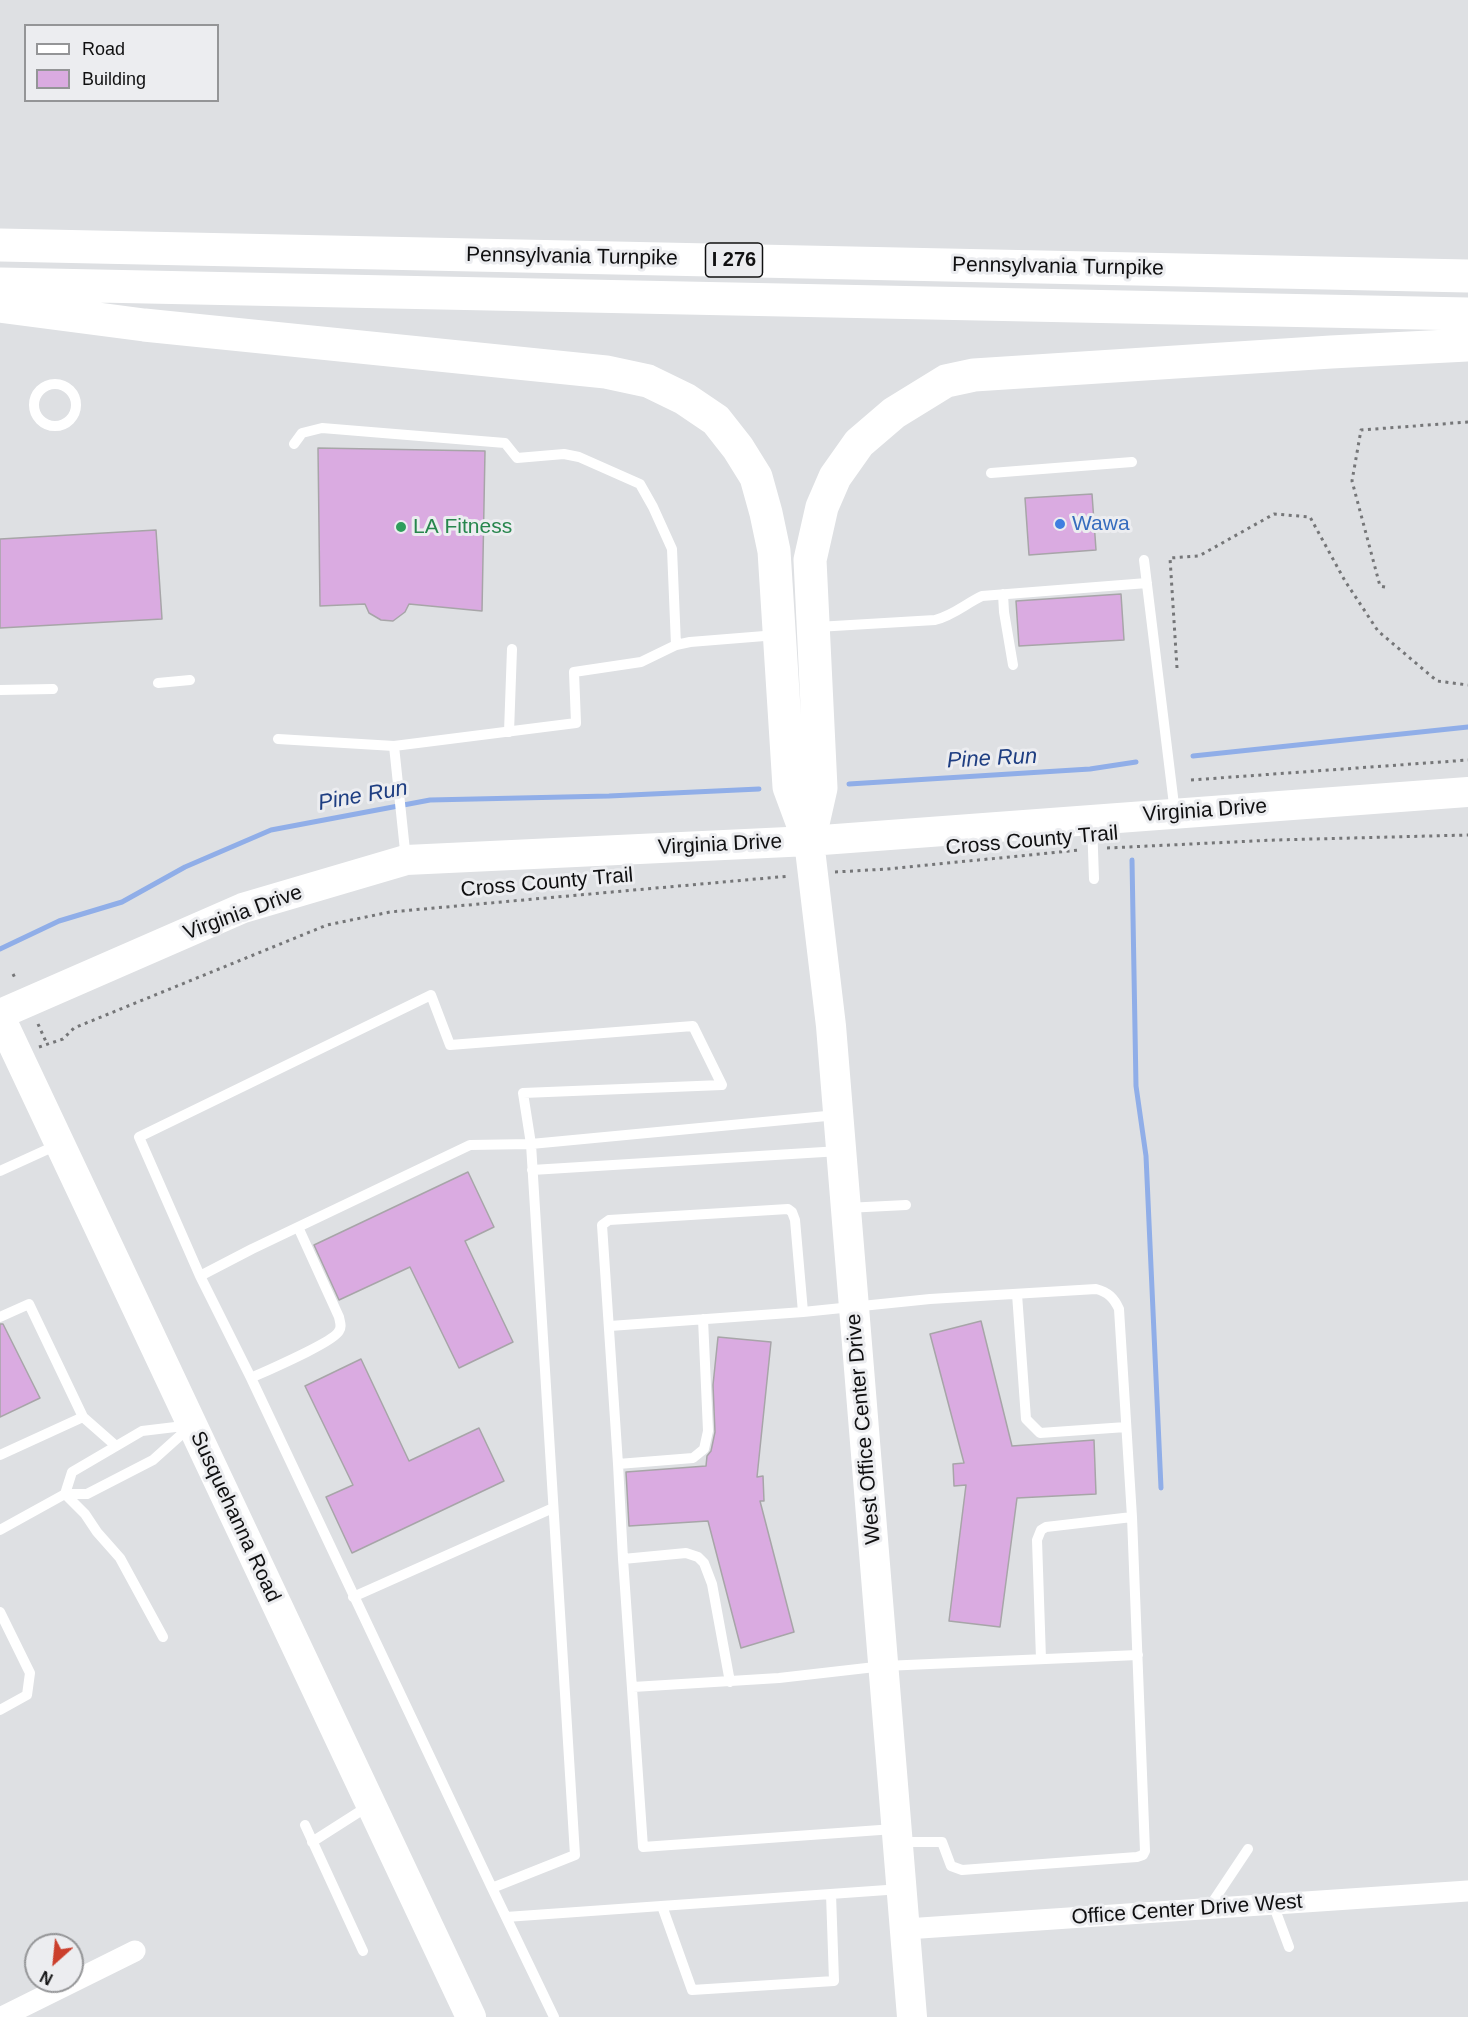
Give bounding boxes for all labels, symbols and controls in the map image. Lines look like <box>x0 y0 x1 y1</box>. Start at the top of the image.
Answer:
legend <box>24 24 219 102</box>
text: Road <box>82 39 125 59</box>
text: Building <box>82 69 146 89</box>
street label: Pennsylvania Turnpike <box>466 243 678 271</box>
road number: I 276 <box>706 243 762 277</box>
street label: Pennsylvania Turnpike <box>952 253 1164 281</box>
place label: Wawa <box>1072 511 1130 537</box>
place label: LA Fitness <box>413 514 512 540</box>
marker: Wawa <box>1053 517 1067 531</box>
marker: LA Fitness <box>394 520 408 534</box>
water label: Pine Run <box>946 743 1038 775</box>
water label: Pine Run <box>316 775 410 817</box>
street label: Virginia Drive <box>1142 794 1268 828</box>
street label: Cross County Trail <box>945 821 1119 861</box>
street label: Virginia Drive <box>657 829 783 861</box>
street label: Cross County Trail <box>460 863 634 903</box>
street label: Virginia Drive <box>180 880 306 946</box>
street label: West Office Center Drive <box>841 1313 887 1545</box>
street label: Susquehanna Road <box>184 1428 286 1606</box>
street label: Office Center Drive West <box>1071 1889 1303 1931</box>
north arrow <box>24 1933 84 1993</box>
text: N <box>37 1968 56 1988</box>

